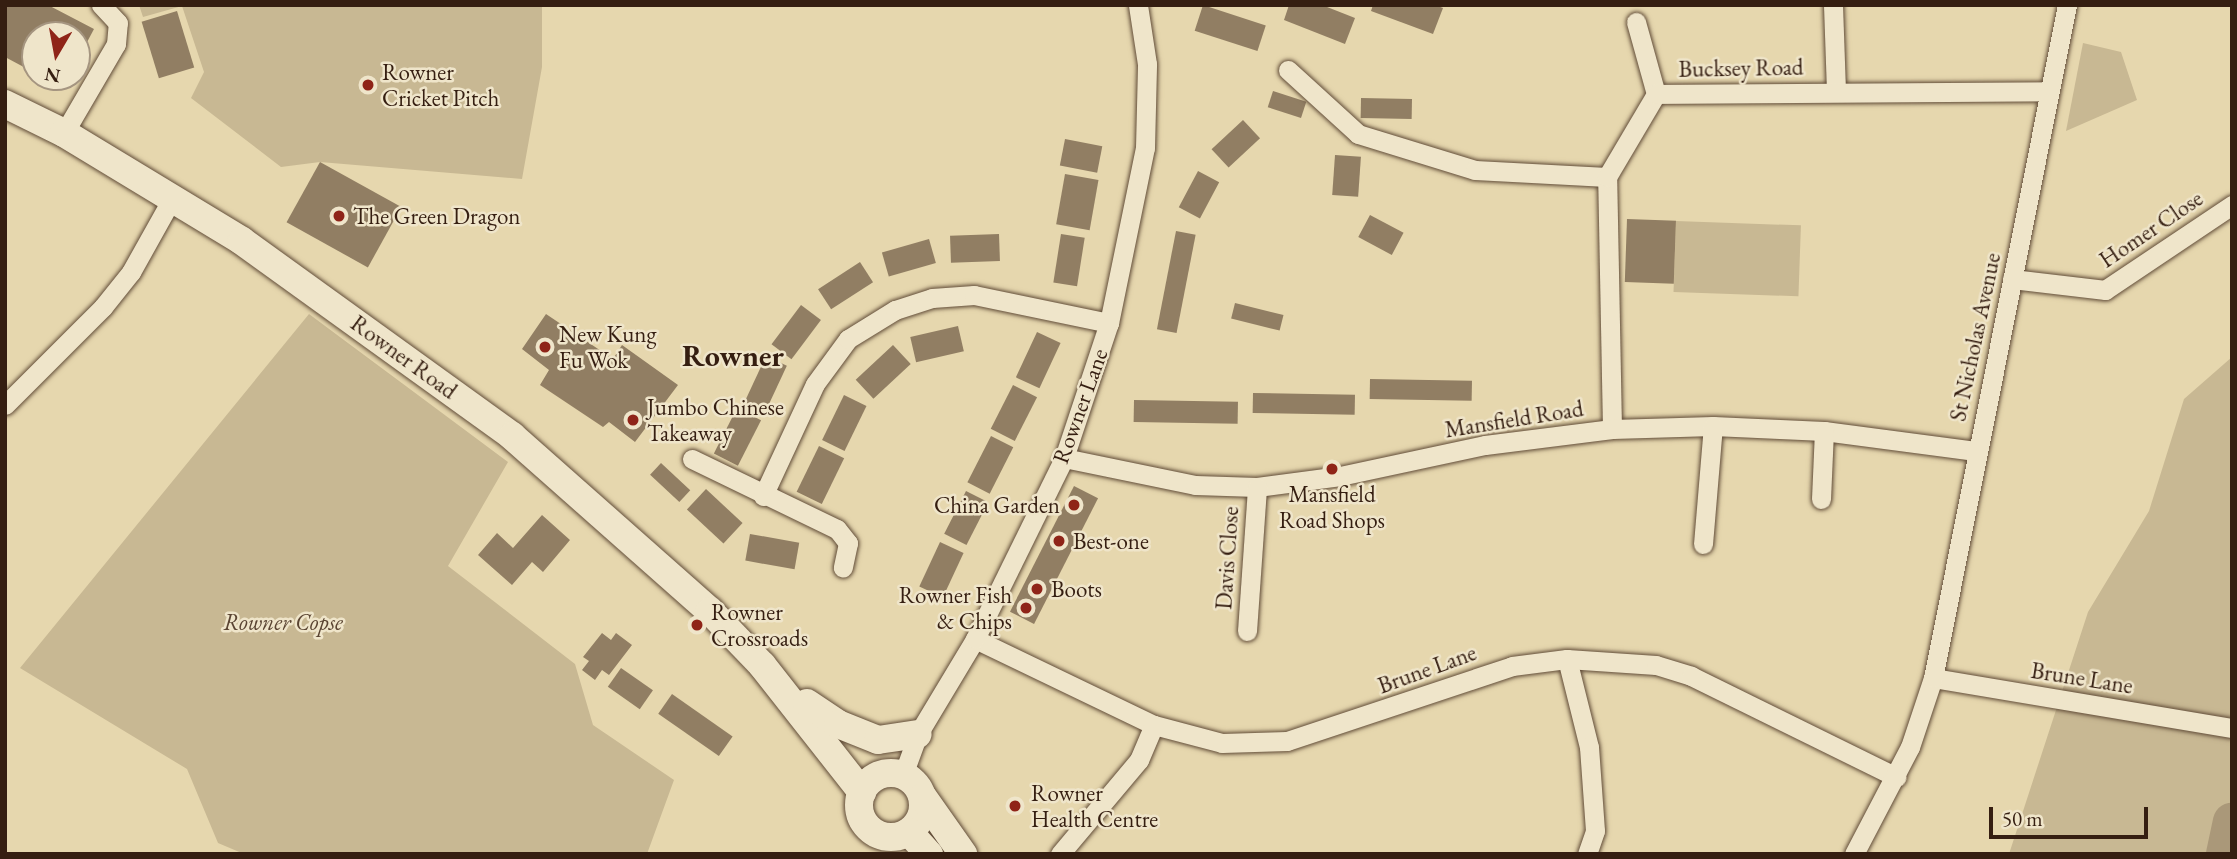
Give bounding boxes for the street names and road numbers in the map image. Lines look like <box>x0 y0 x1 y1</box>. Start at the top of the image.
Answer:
street label: Bucksey Road <box>1678 53 1804 83</box>
street label: Homer Close <box>2094 184 2208 274</box>
street label: St Nicholas Avenue <box>1944 250 2006 424</box>
street label: Rowner Road <box>345 309 463 405</box>
street label: Rowner Lane <box>1046 345 1114 467</box>
street label: Mansfield Road <box>1443 394 1585 444</box>
street label: Davis Close <box>1210 505 1244 611</box>
street label: Brune Lane <box>1374 638 1480 700</box>
street label: Brune Lane <box>2029 656 2135 700</box>

